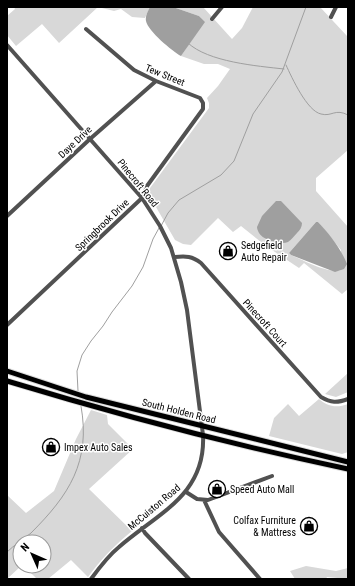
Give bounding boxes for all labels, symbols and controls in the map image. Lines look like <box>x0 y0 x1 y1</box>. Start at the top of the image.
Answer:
street label: Tew Street <box>144 62 186 88</box>
street label: Daye Drive <box>56 124 94 160</box>
street label: Pinecroft Road <box>115 157 161 209</box>
street label: Springbrook Drive <box>73 197 131 253</box>
place label: Sedgefield Auto Repair <box>241 240 287 263</box>
shop icon: Sedgefield Auto Repair <box>218 241 238 261</box>
street label: Pinecroft Court <box>241 297 289 349</box>
street label: South Holden Road <box>141 397 217 425</box>
shop icon: Impex Auto Sales <box>41 437 61 457</box>
place label: Impex Auto Sales <box>64 442 133 453</box>
shop icon: Speed Auto Mall <box>207 479 227 499</box>
street label: McCuiston Road <box>126 482 182 532</box>
place label: Speed Auto Mall <box>230 484 294 495</box>
place label: Colfax Furniture & Mattress <box>233 515 296 538</box>
shop icon: Colfax Furniture & Mattress <box>299 516 319 536</box>
north arrow <box>12 534 52 574</box>
text: N <box>18 540 32 554</box>

